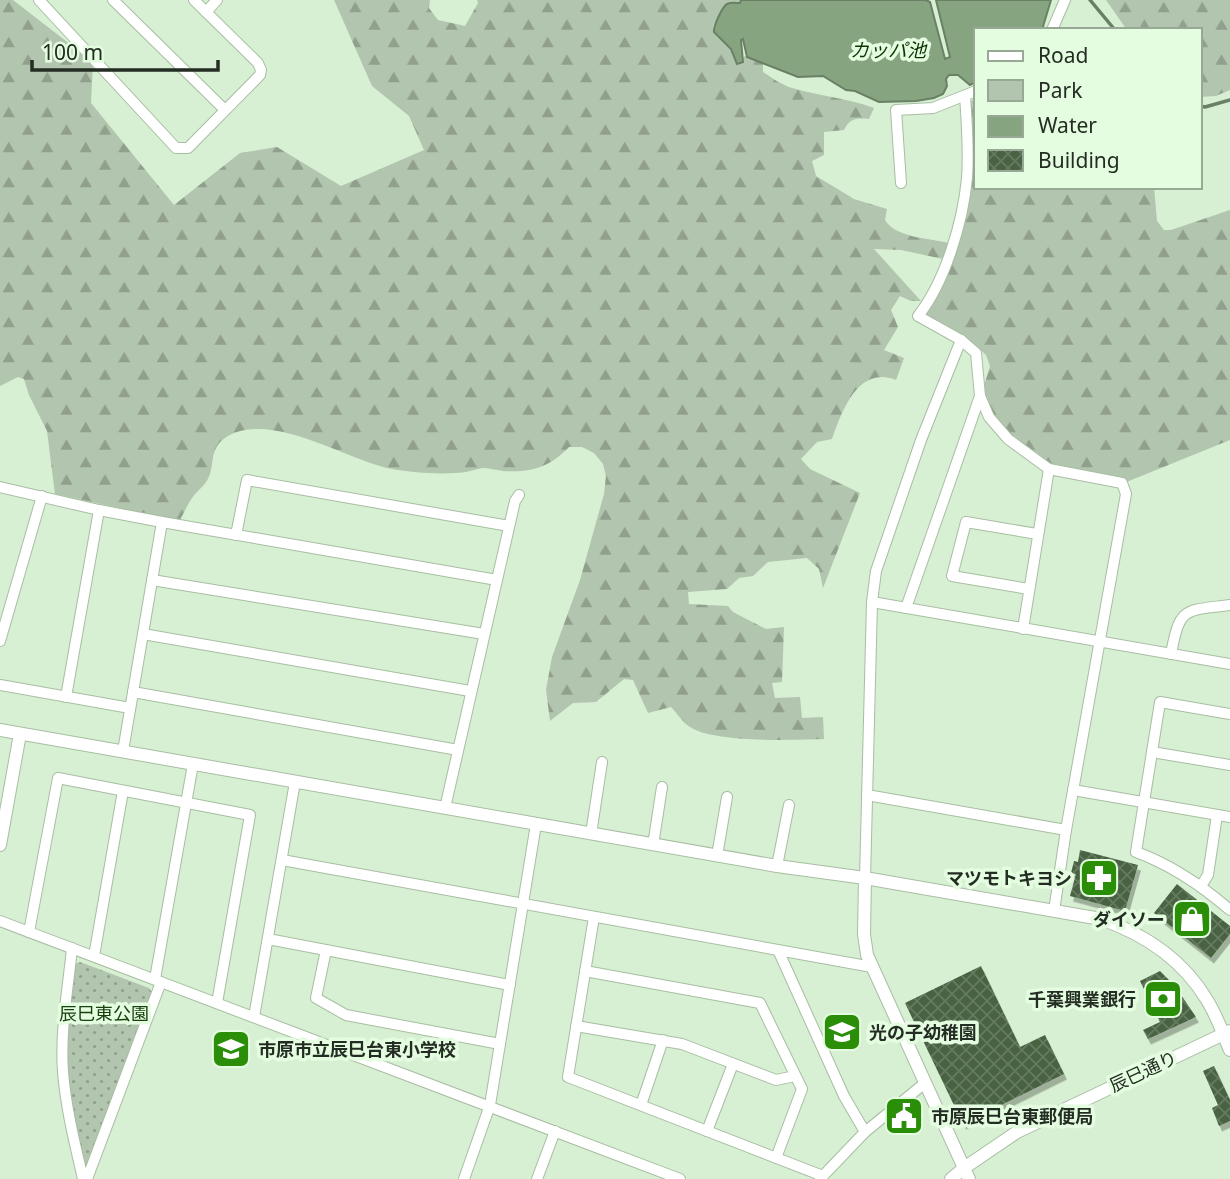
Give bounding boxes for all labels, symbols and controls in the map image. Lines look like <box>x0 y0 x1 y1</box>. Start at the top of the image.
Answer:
scale bar <box>32 28 217 72</box>
legend <box>974 28 1202 189</box>
water label: カッパ池 <box>850 37 928 63</box>
text: 100 m <box>42 38 103 66</box>
text: Road <box>1038 41 1088 69</box>
text: Park <box>1038 76 1083 104</box>
text: Water <box>1038 111 1097 139</box>
text: Building <box>1038 146 1120 174</box>
pharmacy icon: マツモトキヨシ <box>1078 857 1120 899</box>
place label: マツモトキヨシ <box>946 866 1072 890</box>
shop icon: ダイソー <box>1171 898 1213 940</box>
place label: ダイソー <box>1093 907 1165 931</box>
bank icon: 千葉興業銀行 <box>1142 978 1184 1020</box>
place label: 千葉興業銀行 <box>1028 987 1136 1011</box>
park label: 辰巳東公園 <box>59 1001 149 1025</box>
school or university icon: 光の子幼稚園 <box>821 1011 863 1053</box>
place label: 光の子幼稚園 <box>869 1020 977 1044</box>
school or university icon: 市原市立辰巳台東小学校 <box>210 1028 252 1070</box>
place label: 市原市立辰巳台東小学校 <box>258 1037 456 1061</box>
street label: 辰巳通り <box>1105 1045 1181 1097</box>
public building icon: 市原辰巳台東郵便局 <box>883 1095 925 1137</box>
place label: 市原辰巳台東郵便局 <box>931 1104 1093 1128</box>

